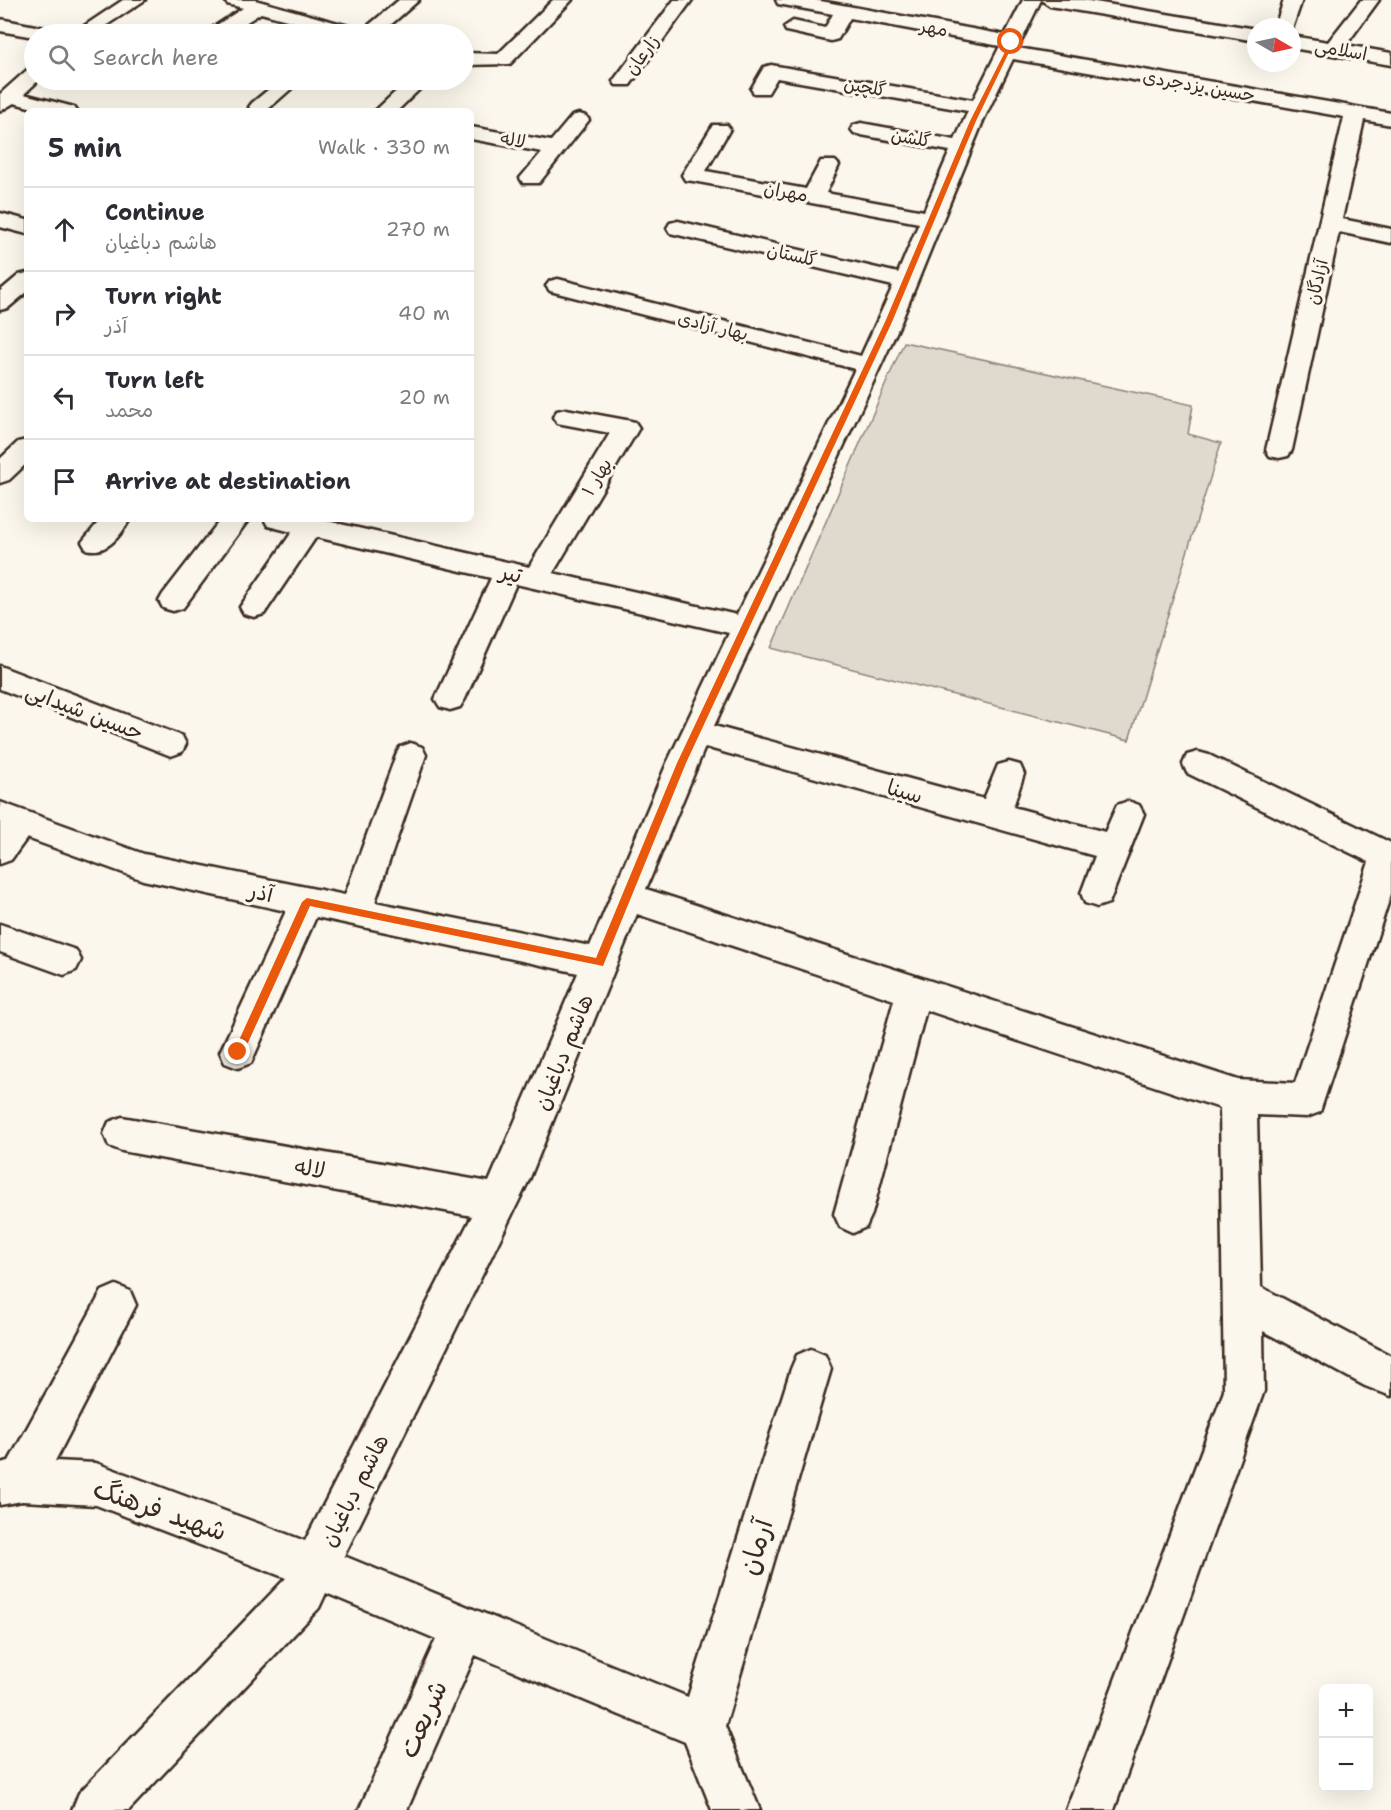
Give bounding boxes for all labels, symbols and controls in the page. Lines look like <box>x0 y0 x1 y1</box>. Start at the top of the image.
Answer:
street label: مهر <box>916 13 950 42</box>
north arrow <box>1247 18 1301 72</box>
search box <box>24 24 474 90</box>
route start <box>997 28 1023 54</box>
street label: زارعان <box>619 30 665 80</box>
street label: اسلامی <box>1313 34 1369 66</box>
icon: search <box>45 41 78 74</box>
text: Search here <box>93 43 219 72</box>
street label: حسین یزدجردی <box>1141 64 1257 108</box>
street label: گلچین <box>842 71 888 103</box>
street label: گلشن <box>889 123 933 153</box>
street label: لاله <box>498 126 528 154</box>
text: 5 min <box>48 130 122 165</box>
text: Walk · 330 m <box>318 134 450 160</box>
street label: مهران <box>762 176 810 208</box>
text: Continue <box>105 198 205 227</box>
icon: ahead <box>48 213 81 246</box>
text: 270 m <box>386 216 450 242</box>
text: هاشم دباغیان <box>105 229 217 255</box>
street label: گلستان <box>765 238 819 272</box>
street label: آزادگان <box>1300 255 1334 307</box>
text: Turn right <box>105 282 222 311</box>
icon: right <box>48 297 81 330</box>
text: 40 m <box>398 300 450 326</box>
street label: بهار آزادی <box>675 306 751 346</box>
text: آذر <box>105 313 127 339</box>
text: Turn left <box>105 366 204 395</box>
icon: left <box>48 381 81 414</box>
text: 20 m <box>399 384 450 410</box>
text: محمد <box>105 397 153 423</box>
street label: بهار ۱ <box>576 454 618 500</box>
icon: arrive <box>48 465 81 498</box>
text: Arrive at destination <box>105 467 351 496</box>
street label: تیر <box>495 556 526 590</box>
street label: حسین شیدایی <box>22 676 148 747</box>
street label: سینا <box>883 773 926 810</box>
street label: آذر <box>244 875 277 910</box>
street label: هاشم دباغیان <box>527 990 602 1115</box>
route end <box>224 1038 250 1064</box>
street label: لاله <box>292 1152 328 1185</box>
street label: هاشم دباغیان <box>314 1429 397 1553</box>
street label: شهید فرهنگ <box>88 1469 232 1550</box>
street label: آرمان <box>730 1513 782 1579</box>
street label: شریعت <box>389 1674 456 1764</box>
map controls <box>1319 1684 1373 1792</box>
button: + <box>1319 1684 1373 1738</box>
button: − <box>1319 1738 1373 1792</box>

